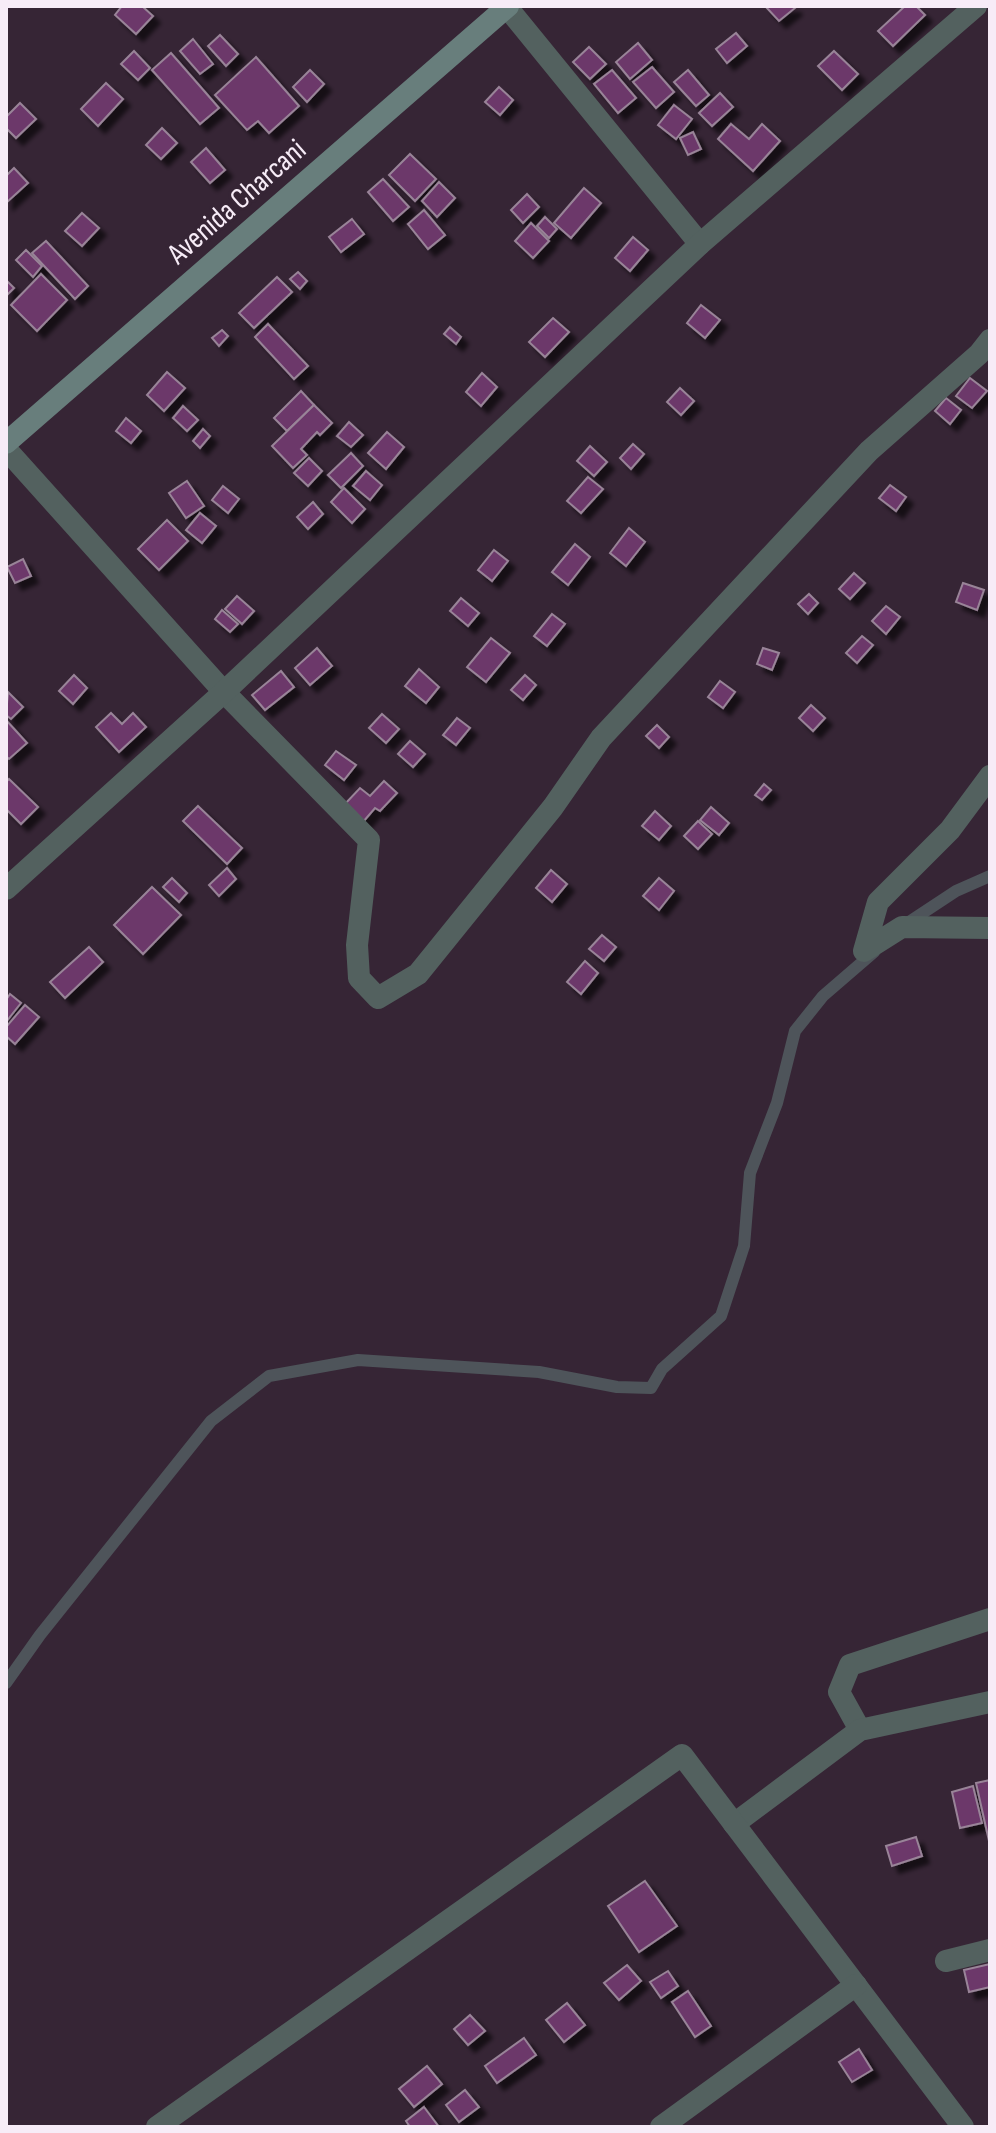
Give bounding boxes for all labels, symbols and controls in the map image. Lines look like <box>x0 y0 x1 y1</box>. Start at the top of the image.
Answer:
street label: Avenida Charcani <box>160 132 314 273</box>

